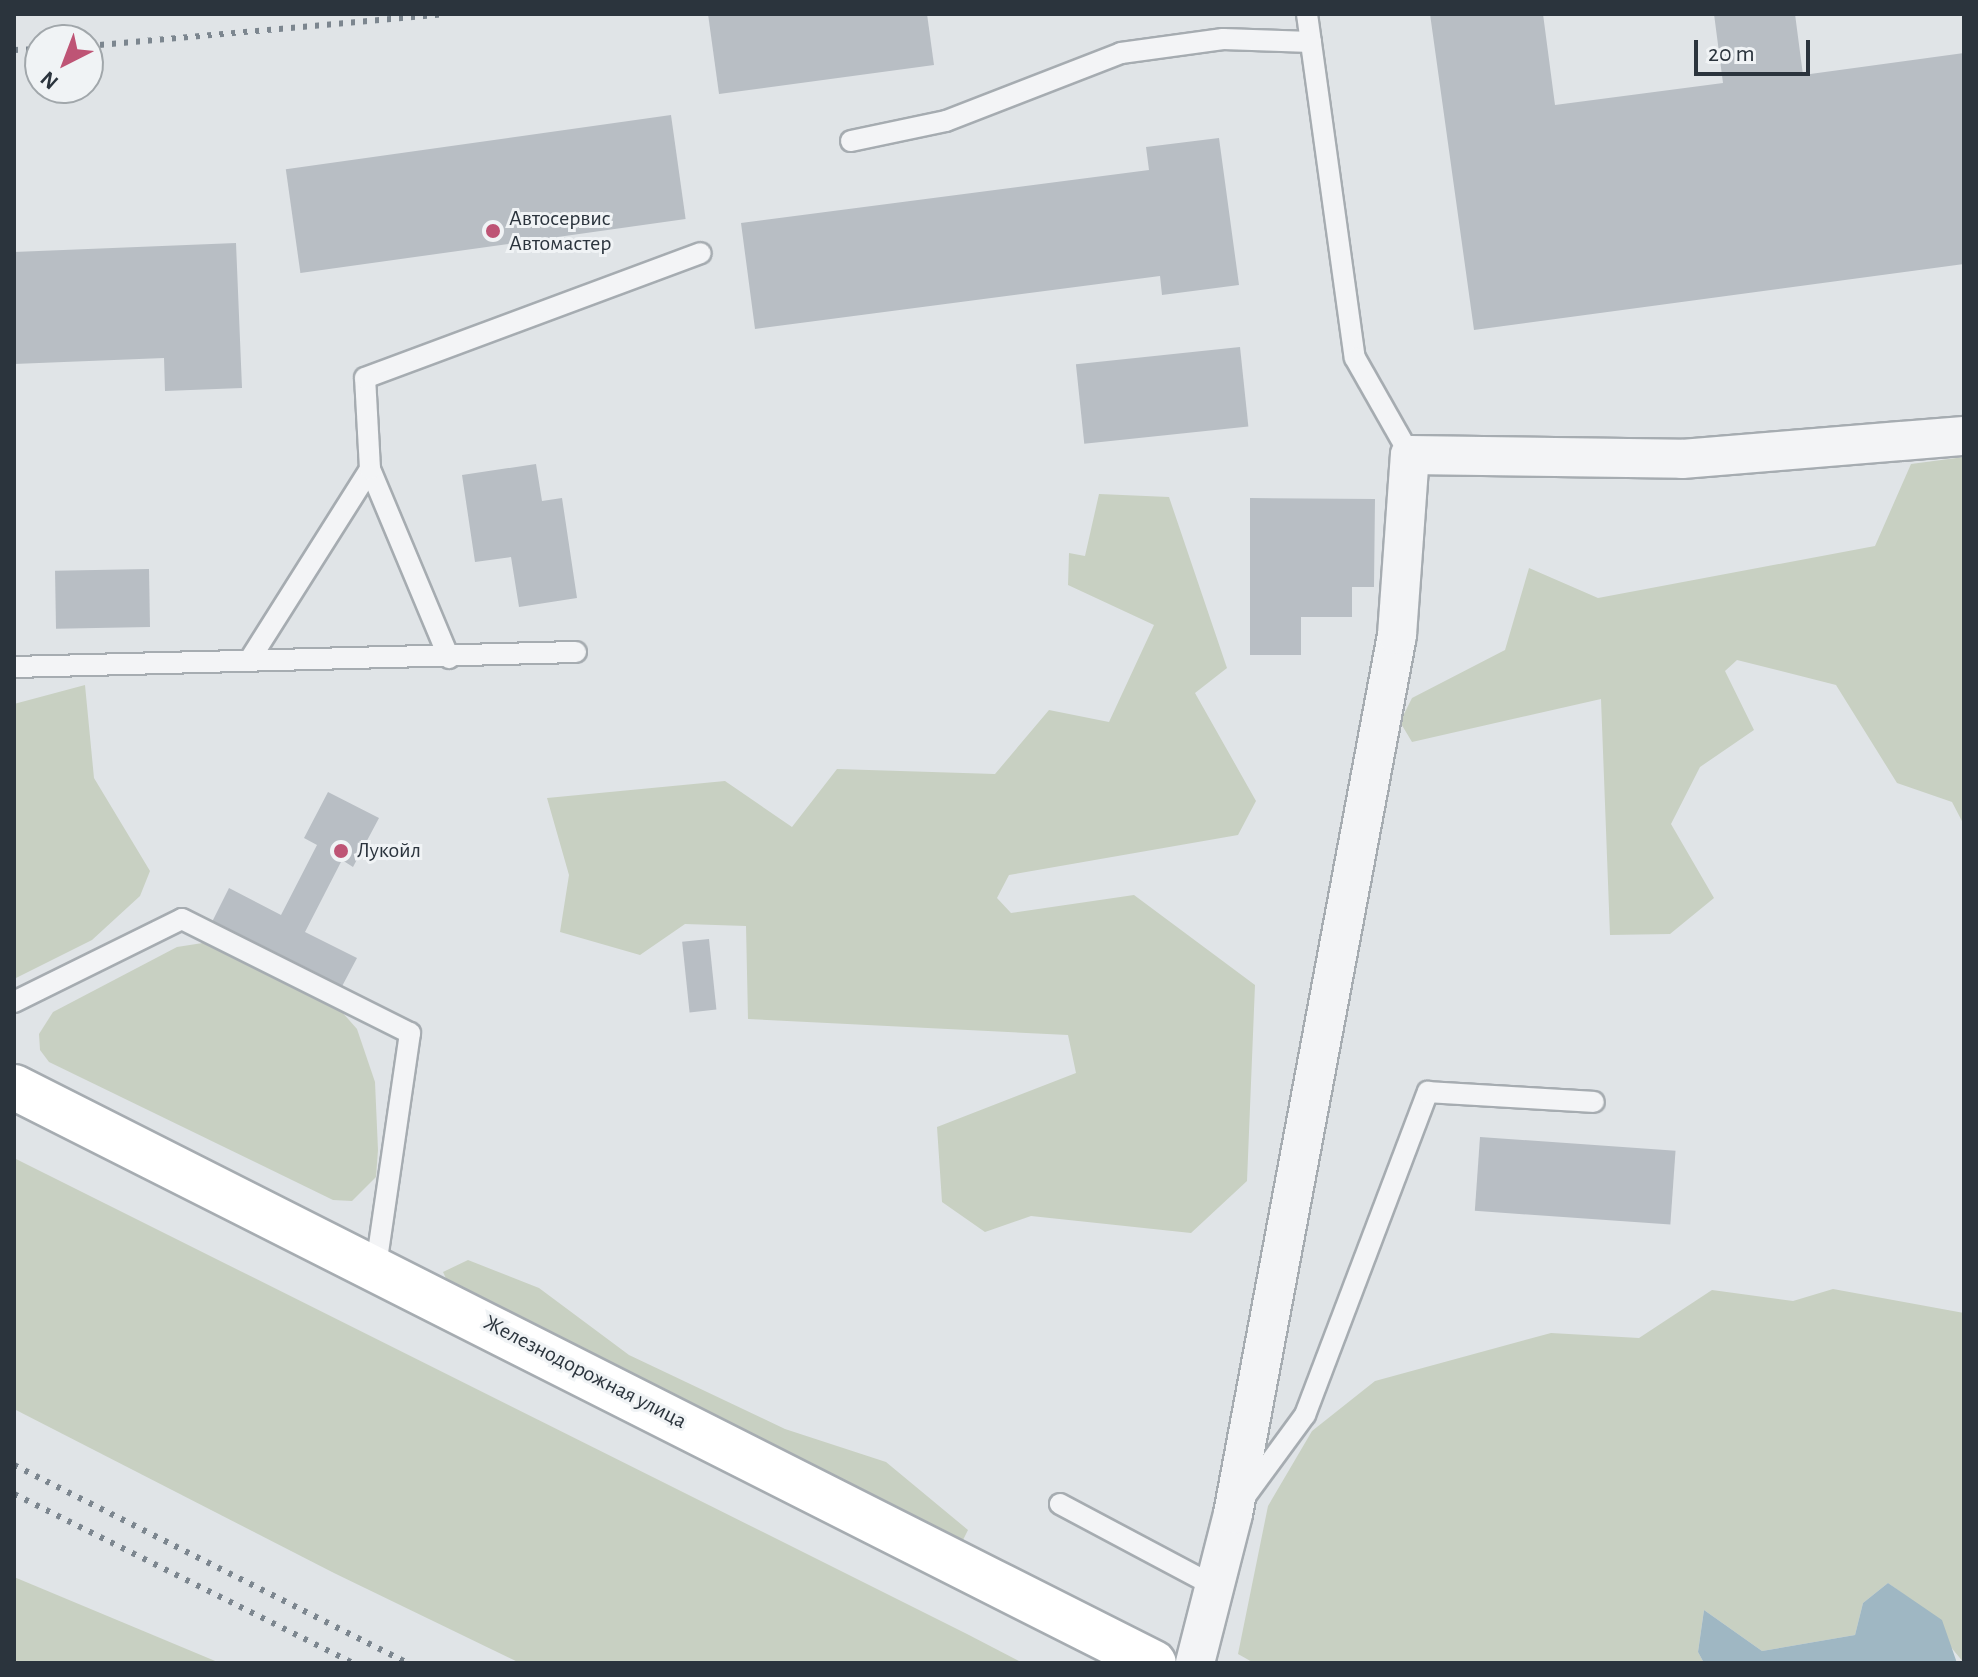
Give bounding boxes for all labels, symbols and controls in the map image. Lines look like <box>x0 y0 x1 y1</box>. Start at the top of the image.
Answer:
north arrow <box>24 24 104 104</box>
scale bar <box>1698 24 1814 74</box>
text: 20 m <box>1708 42 1755 66</box>
text: N <box>36 67 62 94</box>
place label: Автосервис Автомастер <box>509 205 611 256</box>
marker: Автосервис Автомастер <box>484 222 502 240</box>
place label: Лукойл <box>357 838 421 864</box>
marker: Лукойл <box>332 842 350 860</box>
street label: Железнодорожная улица <box>479 1309 691 1435</box>

